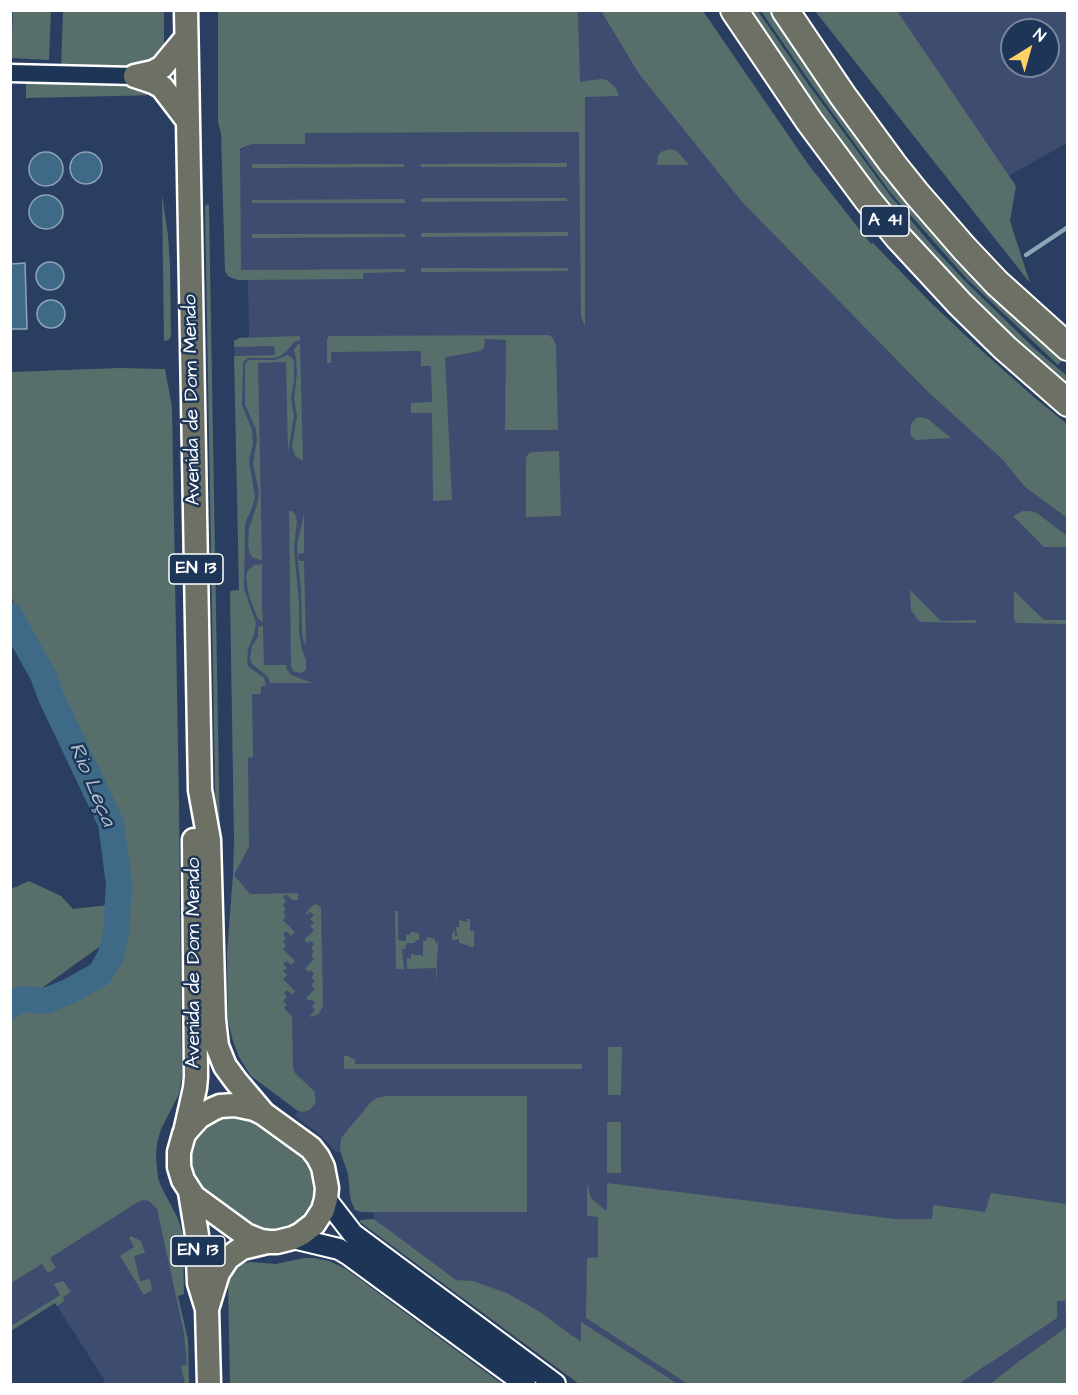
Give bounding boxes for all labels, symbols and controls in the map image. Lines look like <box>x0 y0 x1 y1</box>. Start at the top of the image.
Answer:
north arrow <box>1000 18 1060 78</box>
text: N <box>1029 23 1050 47</box>
road number: A 41 <box>861 206 909 236</box>
street label: Avenida de Dom Mendo <box>179 294 207 506</box>
road number: EN 13 <box>169 554 223 584</box>
water label: Rio Leça <box>62 739 120 831</box>
street label: Avenida de Dom Mendo <box>183 857 207 1069</box>
road number: EN 13 <box>171 1236 225 1266</box>

